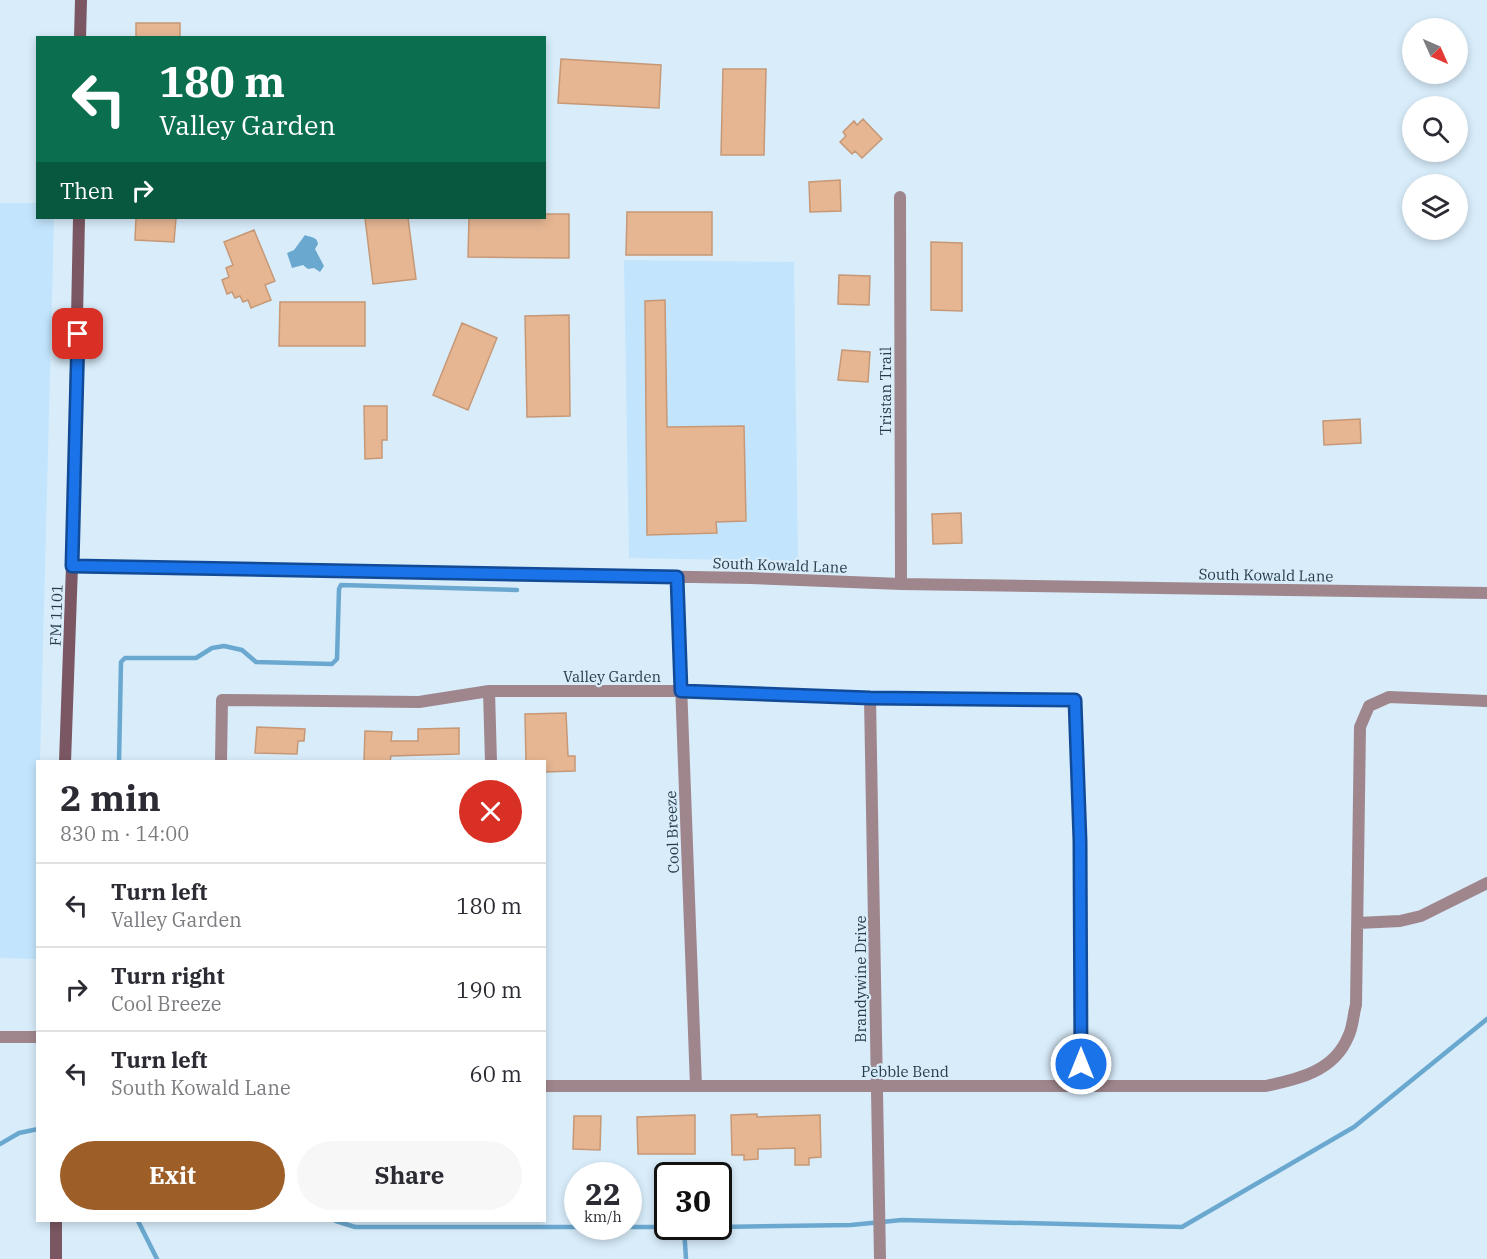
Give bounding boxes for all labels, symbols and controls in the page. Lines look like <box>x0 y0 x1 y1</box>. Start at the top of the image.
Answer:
north arrow <box>1402 18 1468 84</box>
map controls <box>1402 18 1468 240</box>
text: 180 m <box>159 54 285 109</box>
icon: left <box>60 60 138 138</box>
button: search <box>1402 96 1468 162</box>
text: Valley Garden <box>159 107 336 142</box>
icon: right <box>126 174 159 207</box>
button: layers <box>1402 174 1468 240</box>
text: Then <box>60 176 114 205</box>
pin <box>52 308 103 359</box>
icon: arrive <box>61 317 94 350</box>
street label: Tristan Trail <box>876 347 895 435</box>
street label: South Kowald Lane <box>712 553 848 577</box>
street label: South Kowald Lane <box>1198 564 1334 586</box>
street label: FM 1101 <box>45 584 67 646</box>
street label: Valley Garden <box>563 667 661 686</box>
text: 2 min <box>60 774 161 821</box>
button: close <box>459 780 522 843</box>
street label: Cool Breeze <box>661 790 683 874</box>
text: 830 m · 14:00 <box>60 820 189 847</box>
text: Turn left <box>111 877 207 906</box>
icon: left <box>60 889 93 922</box>
text: 180 m <box>456 891 522 920</box>
text: Valley Garden <box>111 906 242 933</box>
street label: Brandywine Drive <box>851 915 870 1043</box>
text: Turn right <box>111 961 225 990</box>
icon: right <box>60 973 93 1006</box>
text: 190 m <box>456 975 522 1004</box>
text: Cool Breeze <box>111 990 221 1017</box>
position arrow <box>1049 1032 1113 1096</box>
text: Turn left <box>111 1045 207 1074</box>
icon: left <box>60 1057 93 1090</box>
text: 60 m <box>470 1059 522 1088</box>
street label: Pebble Bend <box>861 1062 949 1081</box>
text: South Kowald Lane <box>111 1074 291 1101</box>
button: Exit <box>60 1141 285 1210</box>
button: Share <box>297 1141 522 1210</box>
speed limit sign: 30 <box>654 1162 732 1240</box>
text: 22 <box>585 1174 621 1213</box>
text: km/h <box>584 1207 622 1226</box>

